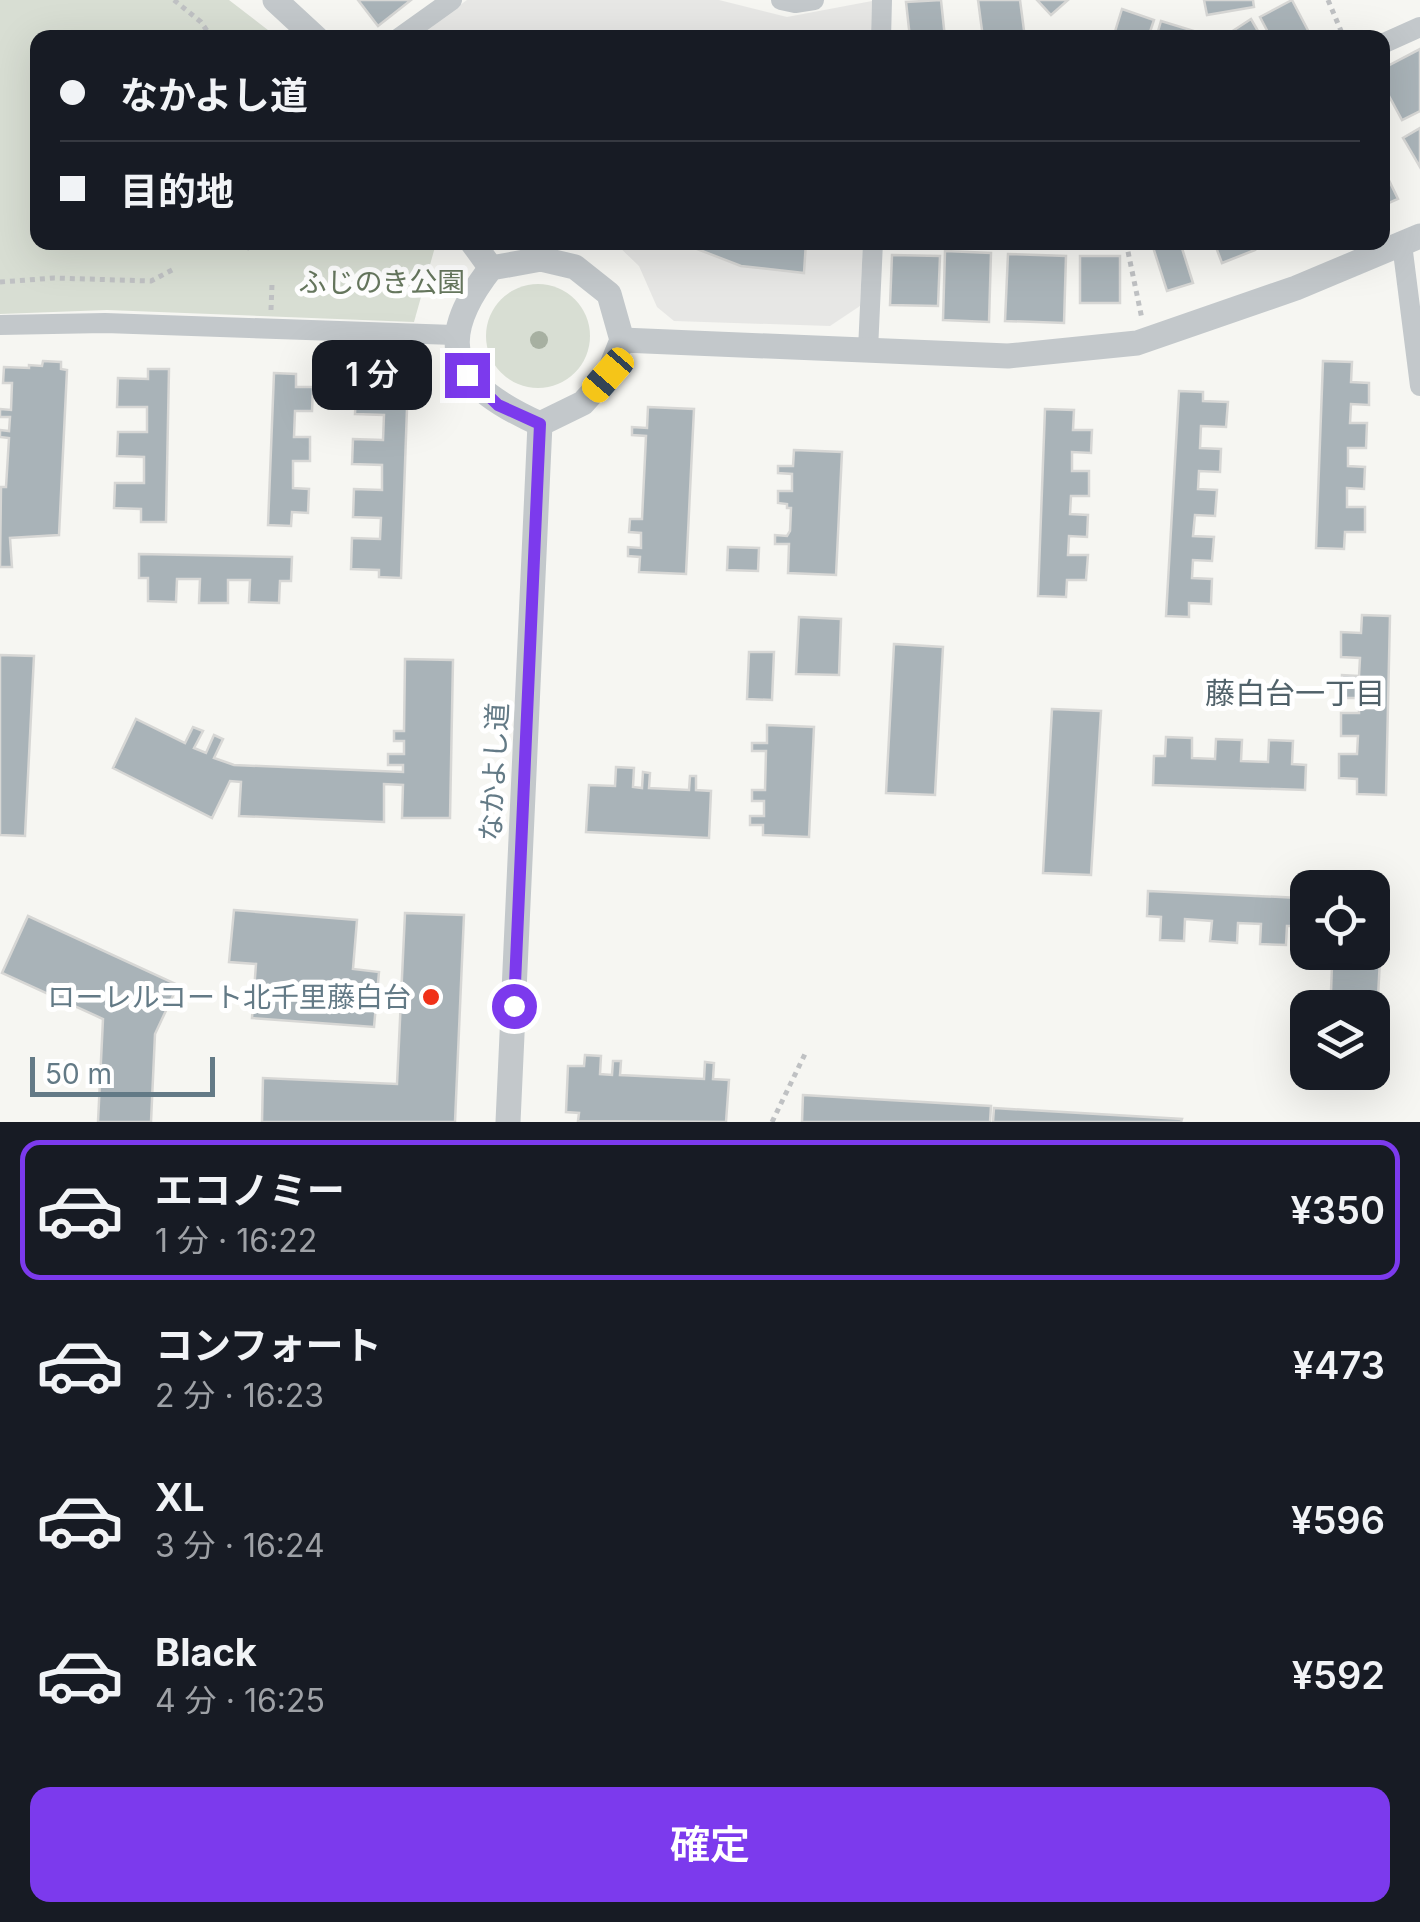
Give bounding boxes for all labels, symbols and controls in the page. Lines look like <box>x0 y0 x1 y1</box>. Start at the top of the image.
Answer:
text: なかよし道 <box>120 72 308 118</box>
text: 目的地 <box>120 168 234 214</box>
park label: ふじのき公園 <box>298 265 466 299</box>
callout: 1 分 <box>312 340 432 410</box>
car <box>577 343 639 407</box>
route end <box>445 353 490 398</box>
text: 1 分 <box>345 355 399 394</box>
district label: 藤白台一丁目 <box>1205 675 1385 711</box>
street label: なかよし道 <box>473 702 515 842</box>
map controls <box>1290 870 1390 1090</box>
button: locate <box>1290 870 1390 970</box>
place label: ローレルコート北千里藤白台 <box>48 980 411 1014</box>
route start <box>492 984 537 1029</box>
marker: ローレルコート北千里藤白台 <box>420 986 442 1008</box>
button: layers <box>1290 990 1390 1090</box>
scale bar <box>30 1052 215 1096</box>
text: 50 m <box>45 1057 112 1091</box>
icon: car <box>35 1165 125 1255</box>
text: エコノミー <box>155 1167 345 1213</box>
text: ¥350 <box>1290 1187 1385 1233</box>
text: 1 分 · 16:22 <box>155 1221 317 1260</box>
icon: car <box>35 1320 125 1410</box>
text: コンフォート <box>155 1322 382 1368</box>
text: ¥473 <box>1293 1342 1385 1388</box>
text: 2 分 · 16:23 <box>155 1376 324 1415</box>
text: XL <box>155 1474 205 1520</box>
icon: car <box>35 1475 125 1565</box>
text: ¥596 <box>1291 1497 1385 1543</box>
text: 3 分 · 16:24 <box>155 1526 325 1565</box>
text: Black <box>155 1629 257 1675</box>
icon: car <box>35 1630 125 1720</box>
text: ¥592 <box>1292 1652 1385 1698</box>
text: 4 分 · 16:25 <box>155 1681 325 1720</box>
button: 確定 <box>30 1787 1390 1902</box>

